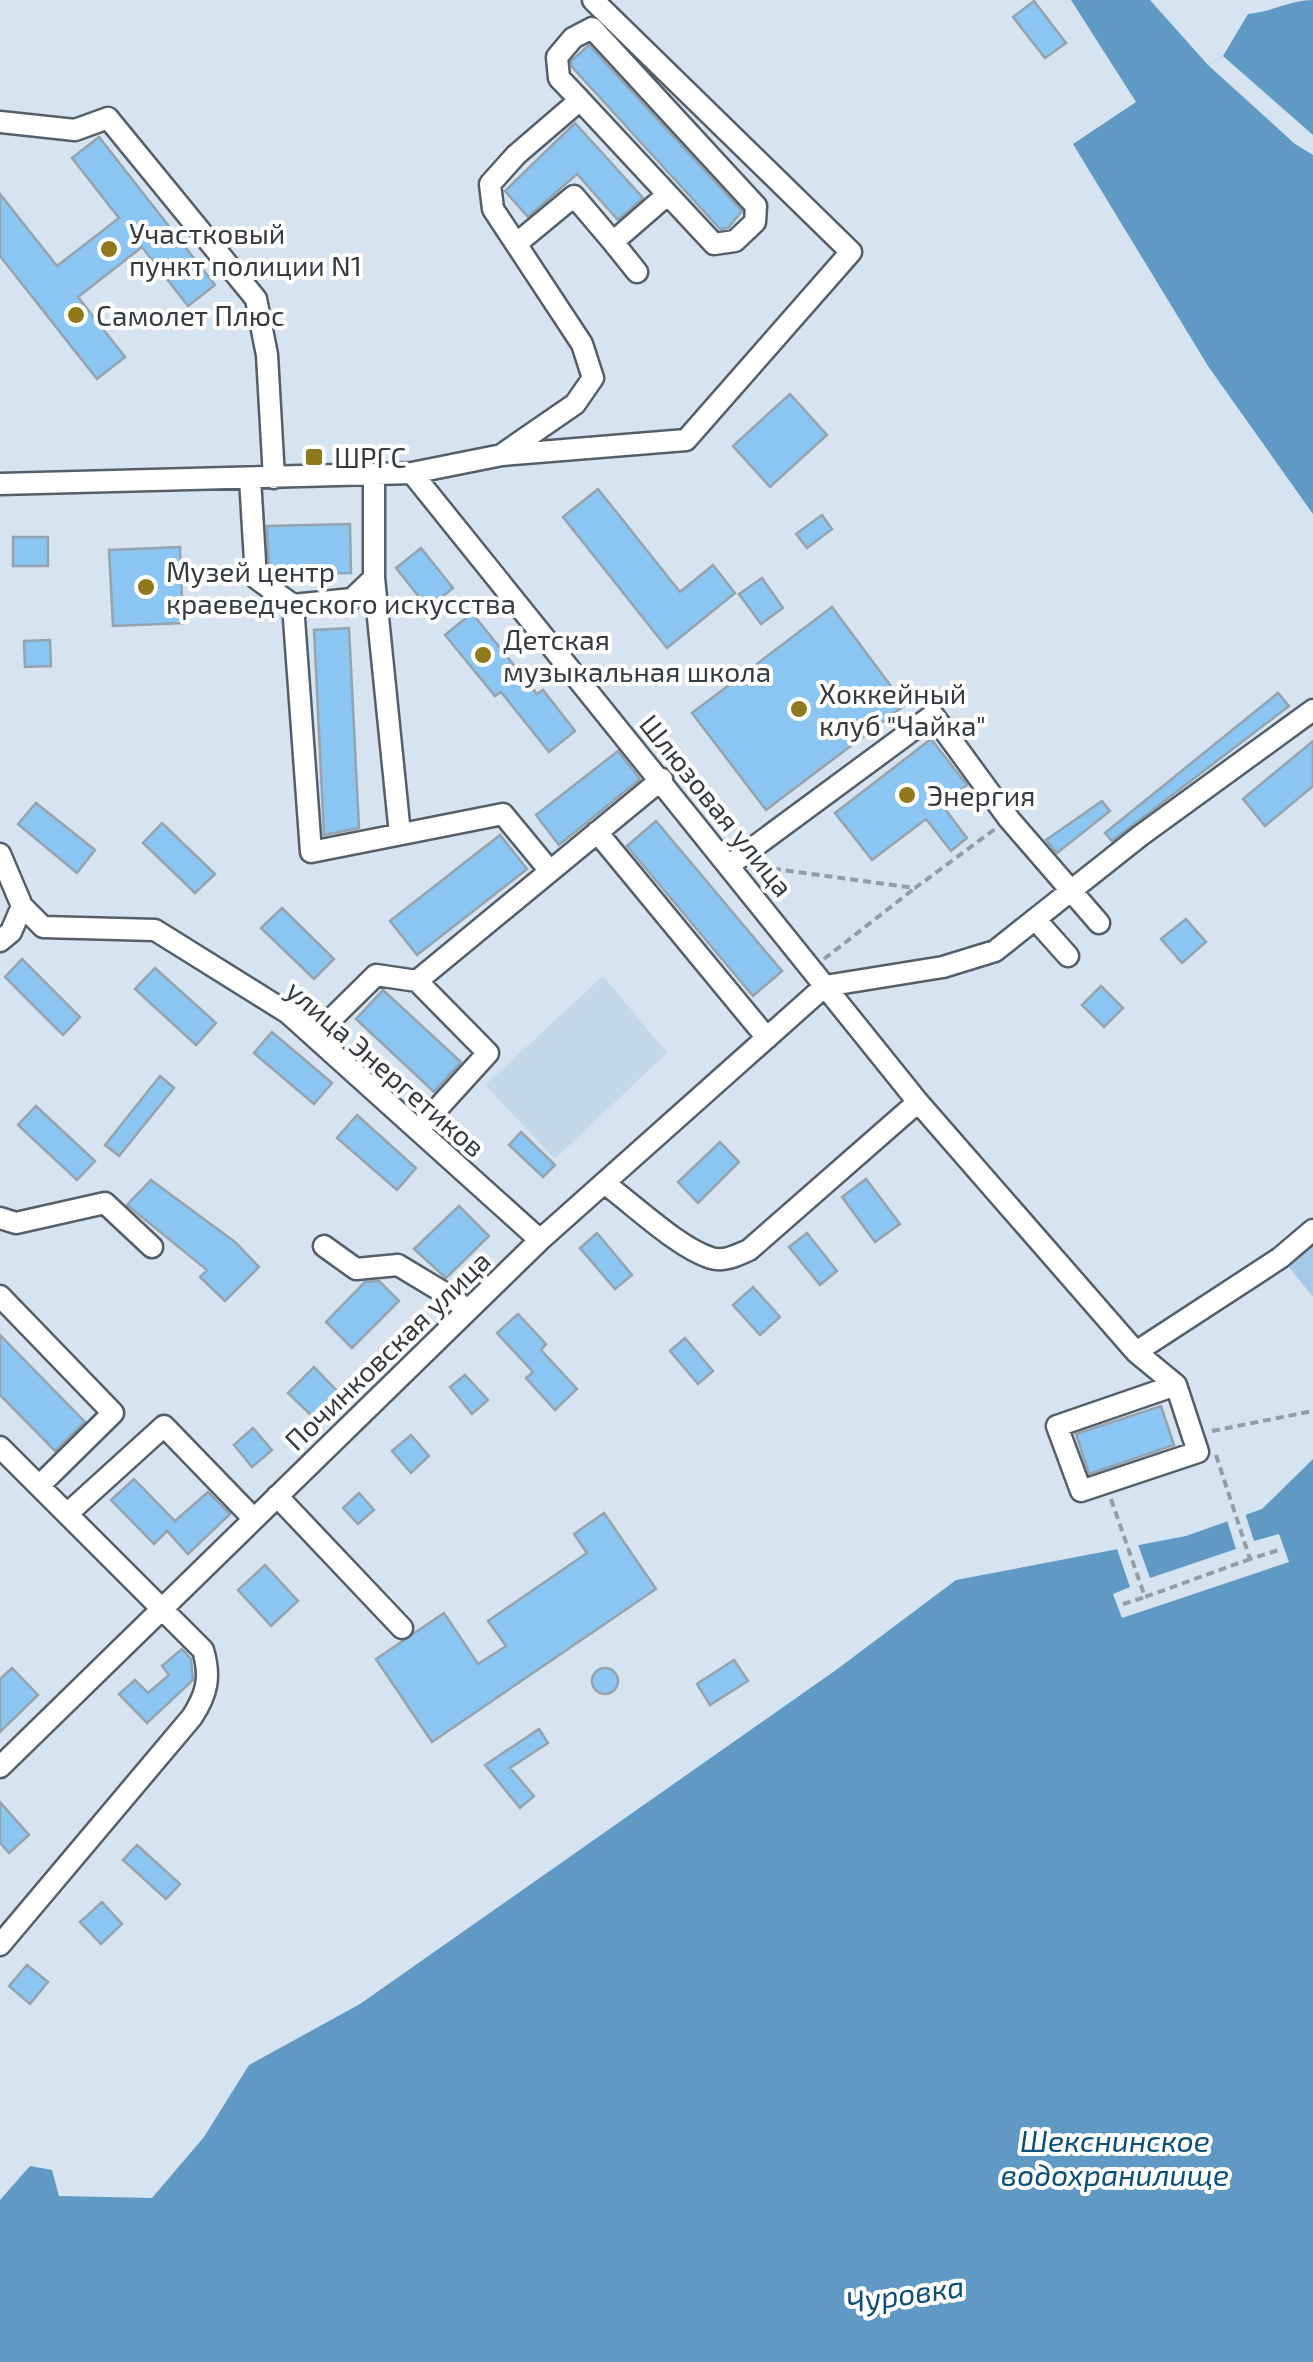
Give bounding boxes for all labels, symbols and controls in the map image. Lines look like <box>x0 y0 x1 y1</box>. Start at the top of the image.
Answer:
place label: Участковый пункт полиции N1 <box>129 216 362 282</box>
marker: Участковый пункт полиции N1 <box>98 238 120 260</box>
place label: Самолет Плюс <box>96 298 285 332</box>
marker: Самолет Плюс <box>65 304 87 326</box>
place label: ШРГС <box>334 440 407 474</box>
marker: ШРГС <box>303 446 325 468</box>
place label: Музей центр краеведческого искусства <box>166 554 516 620</box>
marker: Музей центр краеведческого искусства <box>135 576 157 598</box>
place label: Детская музыкальная школа <box>503 622 771 688</box>
marker: Детская музыкальная школа <box>472 644 494 666</box>
place label: Хоккейный клуб "Чайка" <box>819 676 986 742</box>
marker: Хоккейный клуб "Чайка" <box>788 698 810 720</box>
street label: Шлюзовая улица <box>633 707 801 903</box>
place label: Энергия <box>927 778 1035 812</box>
marker: Энергия <box>896 784 918 806</box>
street label: улица Энергетиков <box>280 972 492 1164</box>
street label: Починковская улица <box>277 1243 497 1457</box>
water label: Шекснинское водохранилище <box>1001 2122 1229 2192</box>
water label: Чуровка <box>844 2267 966 2319</box>

